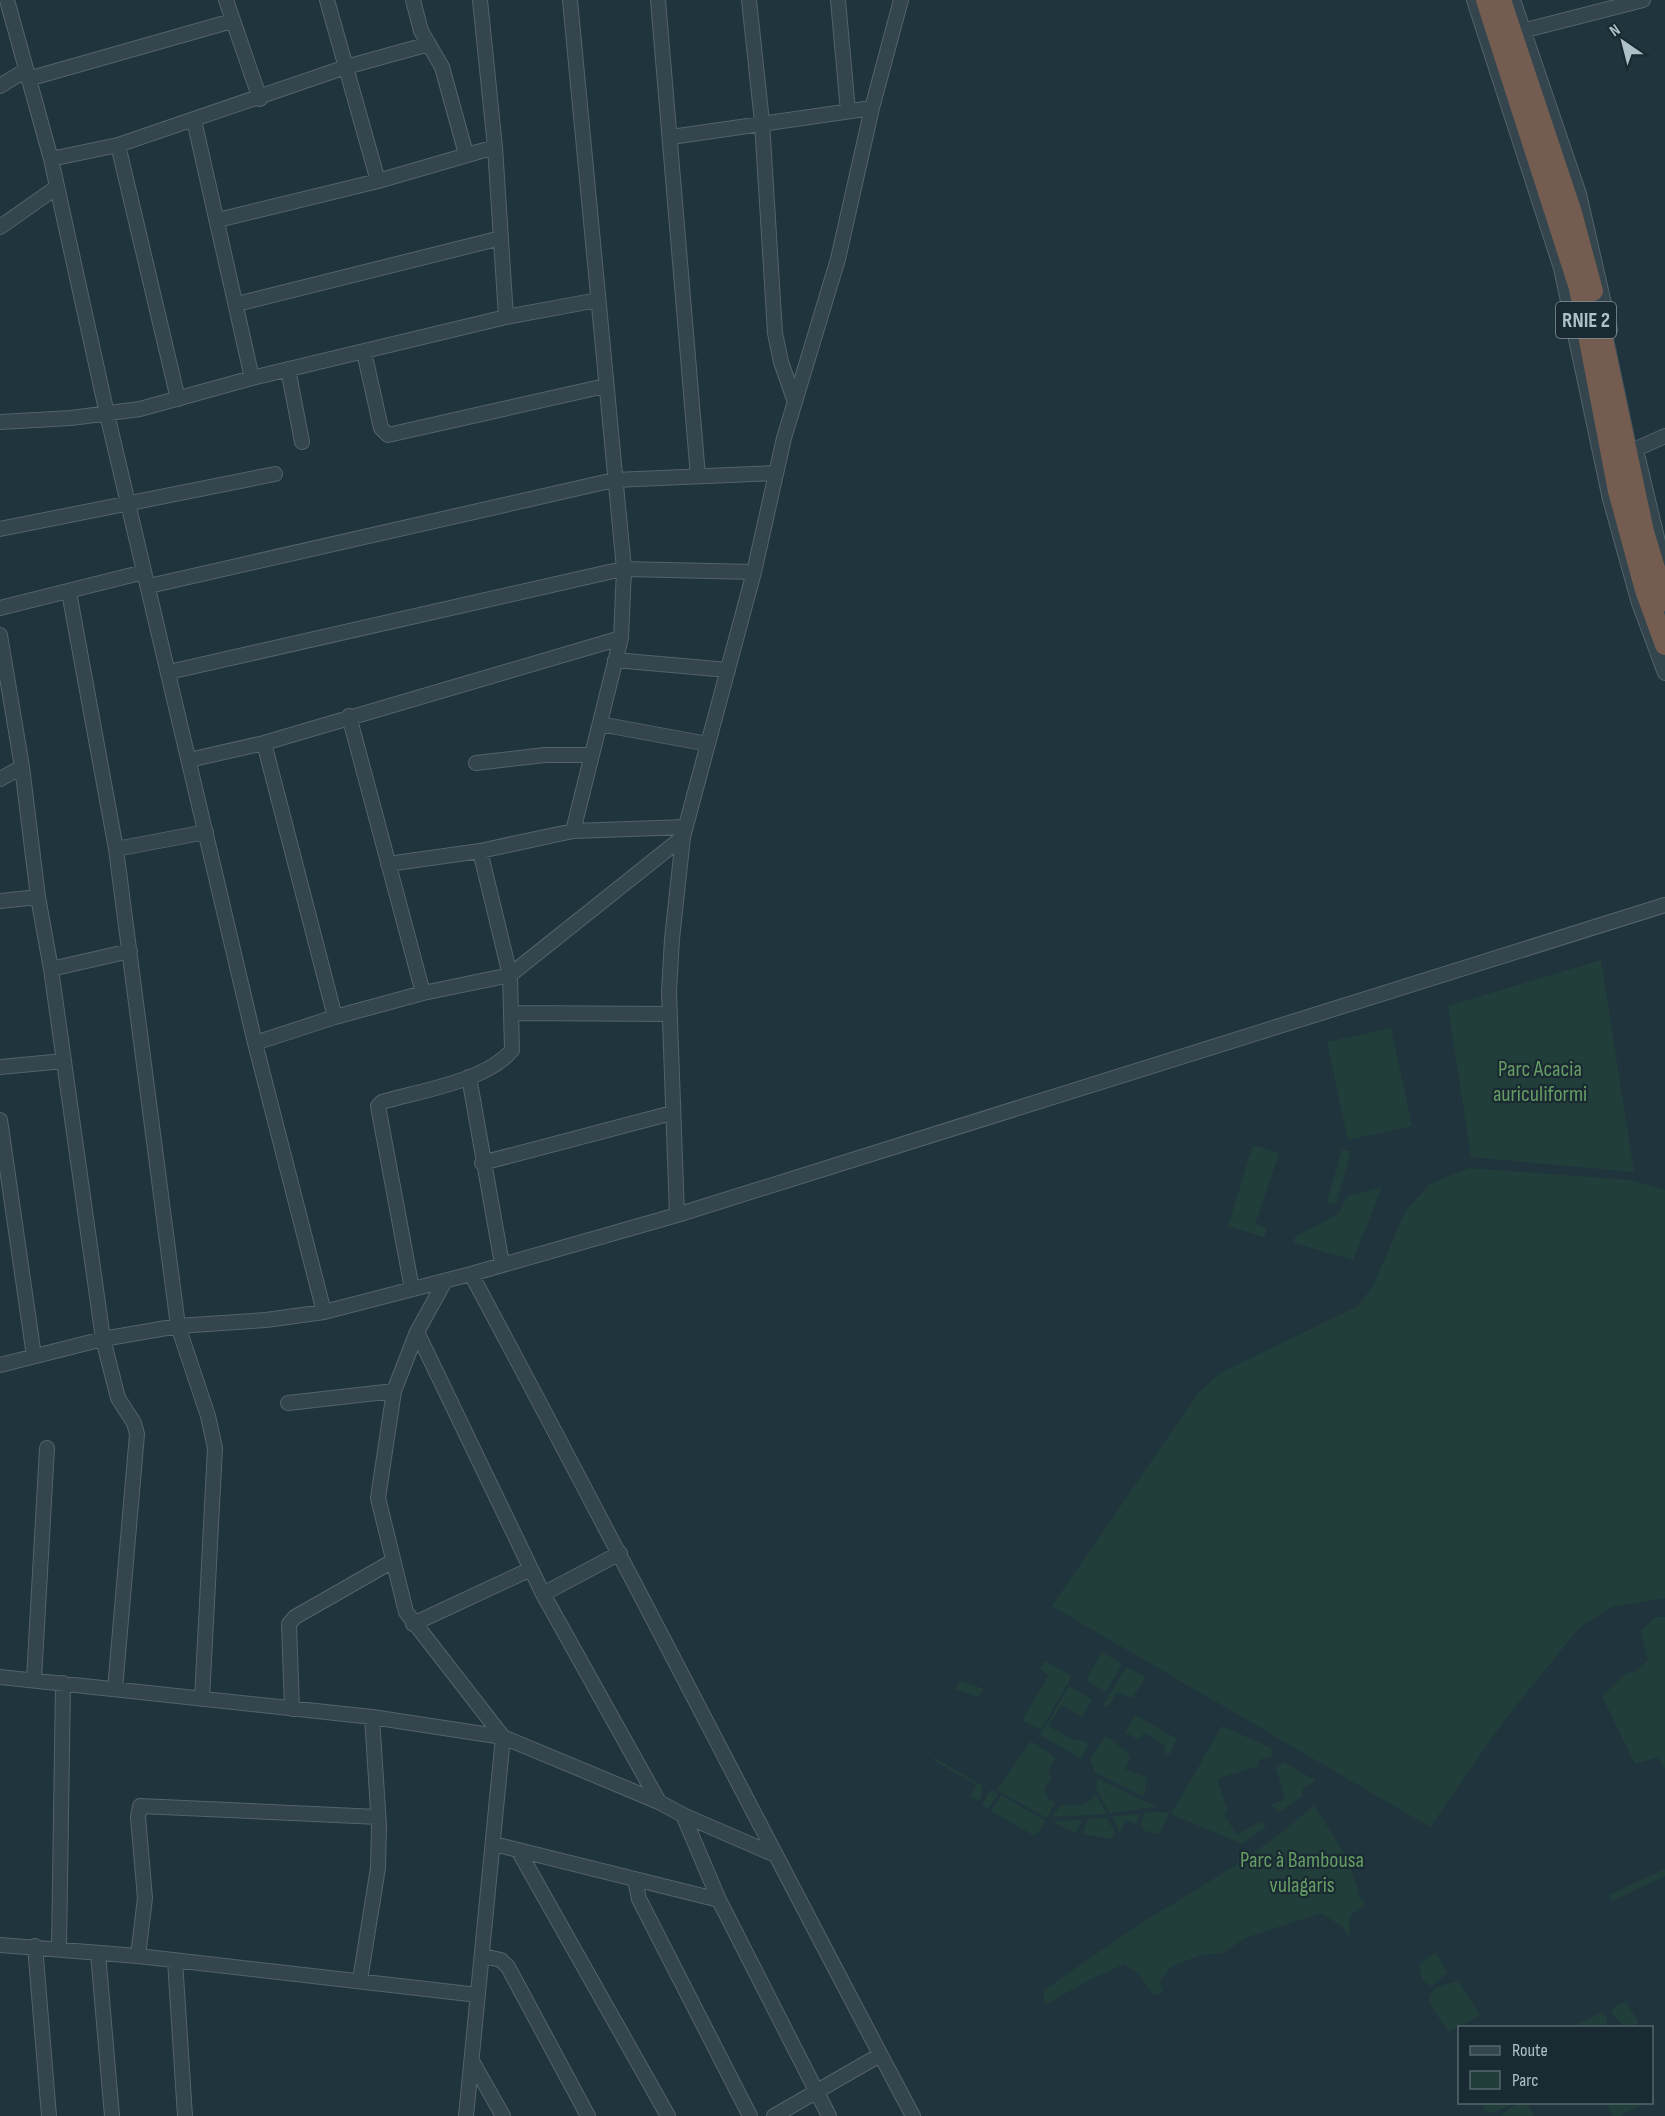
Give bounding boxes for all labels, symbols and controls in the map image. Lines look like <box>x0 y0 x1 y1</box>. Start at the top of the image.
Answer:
north arrow <box>1593 12 1653 72</box>
text: N <box>1606 21 1624 41</box>
road number: RNIE 2 <box>1556 302 1616 338</box>
park label: Parc Acacia auriculiformi <box>1493 1056 1587 1108</box>
park label: Parc à Bambousa vulagaris <box>1240 1847 1364 1899</box>
legend <box>1458 2026 1653 2104</box>
text: Route <box>1512 2040 1548 2061</box>
text: Parc <box>1512 2070 1538 2091</box>

